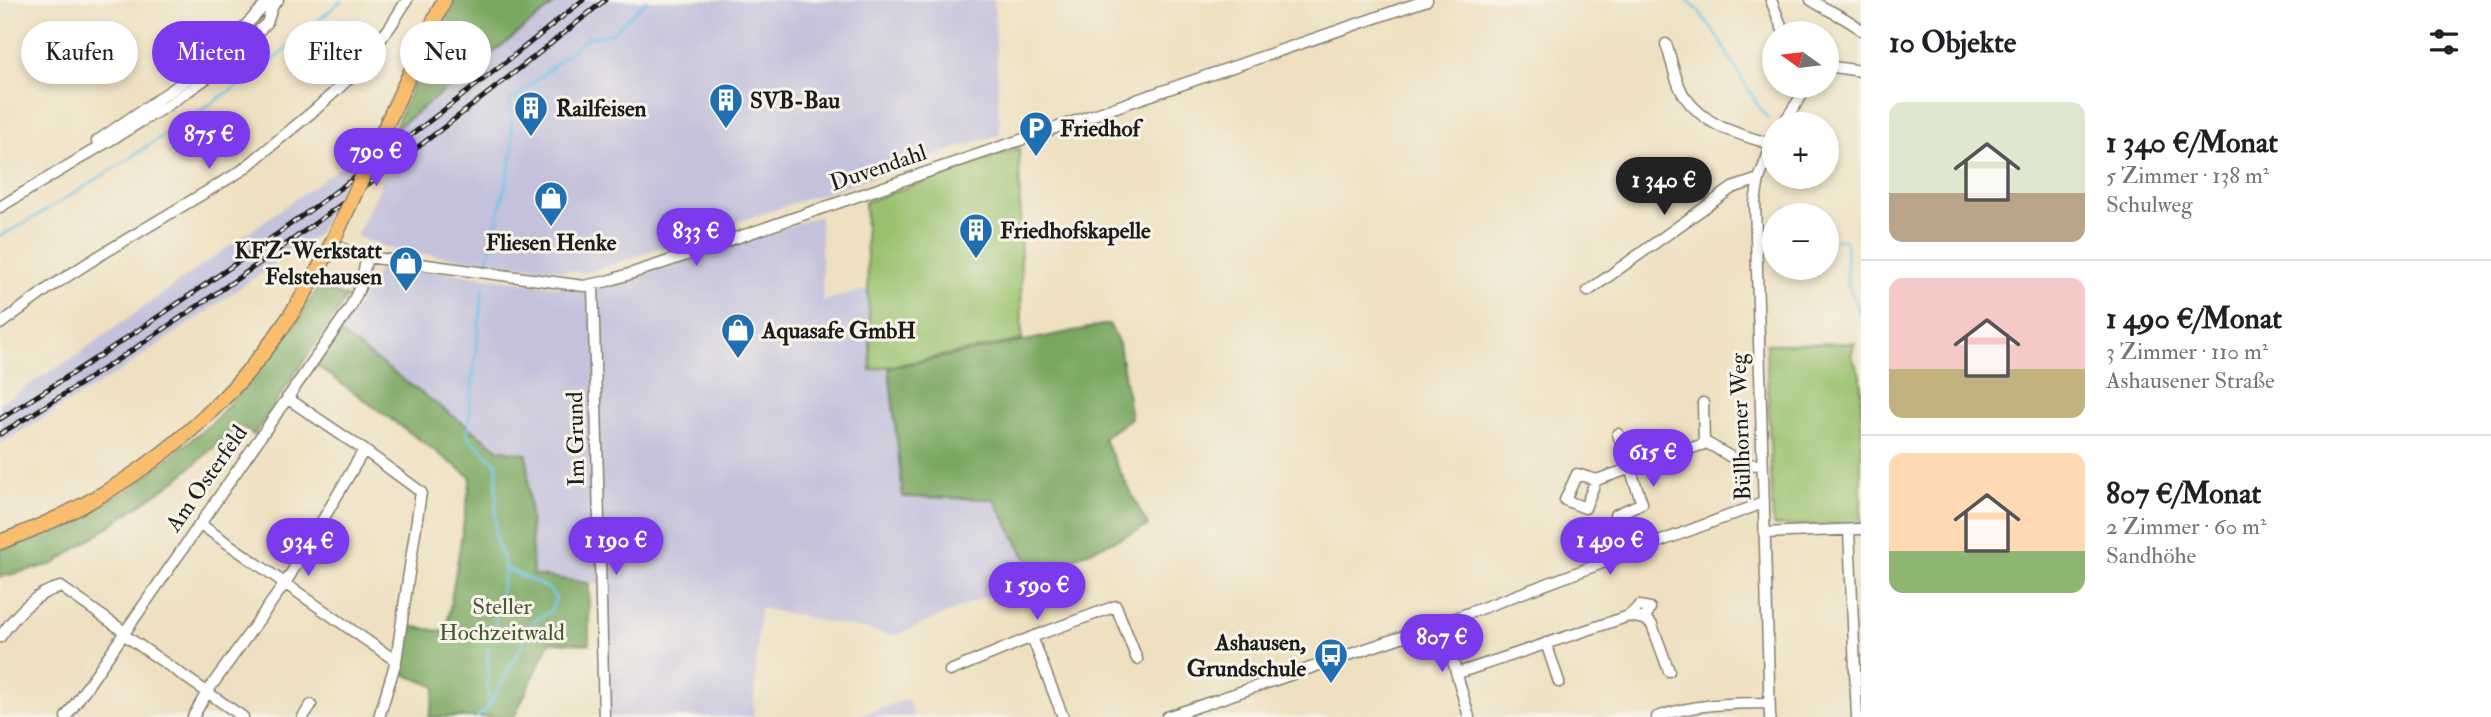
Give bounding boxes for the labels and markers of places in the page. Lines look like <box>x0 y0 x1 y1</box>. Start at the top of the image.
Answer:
building icon: SVB-Bau <box>707 81 745 130</box>
place label: SVB-Bau <box>750 86 840 115</box>
building icon: Railfeisen <box>512 89 550 138</box>
place label: Railfeisen <box>556 94 647 123</box>
parking icon: Friedhof <box>1017 109 1055 158</box>
pin: 875 € <box>160 111 258 171</box>
place label: Friedhof <box>1060 114 1144 143</box>
pin: 790 € <box>327 128 425 188</box>
pin: 1 340 € <box>1599 158 1729 217</box>
shop icon: Fliesen Henke <box>532 179 570 228</box>
pin: 833 € <box>647 208 745 268</box>
building icon: Friedhofskapelle <box>957 211 995 260</box>
place label: Friedhofskapelle <box>1000 216 1151 246</box>
place label: Fliesen Henke <box>486 228 617 257</box>
place label: KFZ-Werkstatt Felstehausen <box>235 236 383 291</box>
shop icon: KFZ-Werkstatt Felstehausen <box>387 244 425 293</box>
shop icon: Aquasafe GmbH <box>719 311 757 360</box>
place label: Aquasafe GmbH <box>761 316 916 346</box>
pin: 615 € <box>1604 430 1702 489</box>
pin: 934 € <box>259 518 357 578</box>
pin: 1 190 € <box>551 518 681 577</box>
pin: 1 490 € <box>1545 518 1675 577</box>
pin: 1 590 € <box>972 562 1102 622</box>
pin: 807 € <box>1393 614 1491 674</box>
place label: Ashausen, Grundschule <box>1187 628 1307 683</box>
bus stop icon: Ashausen, Grundschule <box>1312 636 1350 685</box>

